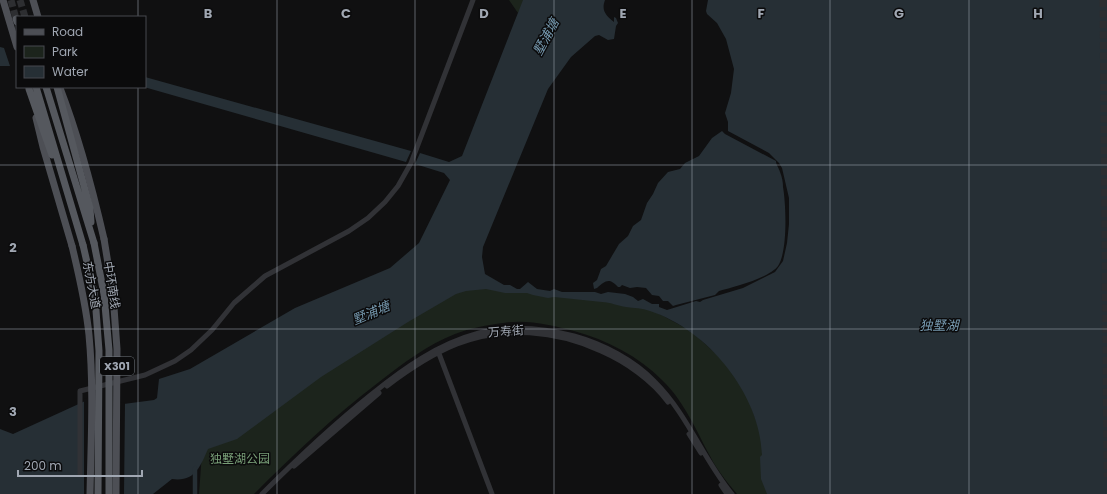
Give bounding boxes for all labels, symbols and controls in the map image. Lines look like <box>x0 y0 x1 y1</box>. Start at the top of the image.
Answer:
text: B <box>204 4 213 23</box>
text: C <box>341 4 351 23</box>
text: D <box>479 4 489 23</box>
text: E <box>619 4 627 23</box>
text: F <box>757 4 765 23</box>
text: G <box>894 4 904 23</box>
text: H <box>1033 4 1043 23</box>
water label: 墅浦塘 <box>528 14 564 59</box>
legend <box>16 16 146 88</box>
text: Road <box>52 23 83 40</box>
text: Park <box>52 43 79 60</box>
text: Water <box>52 63 89 80</box>
text: 2 <box>9 238 17 257</box>
street label: 东方大道 <box>79 260 105 310</box>
street label: 中环南线 <box>100 260 124 310</box>
water label: 墅浦塘 <box>349 296 394 329</box>
water label: 独墅湖 <box>919 316 960 335</box>
street label: 万寿街 <box>487 321 525 341</box>
road number: X301 <box>100 357 134 375</box>
text: 3 <box>9 402 17 421</box>
park label: 独墅湖公园 <box>210 450 270 467</box>
scale bar <box>18 452 142 478</box>
text: 200 m <box>24 457 62 474</box>

